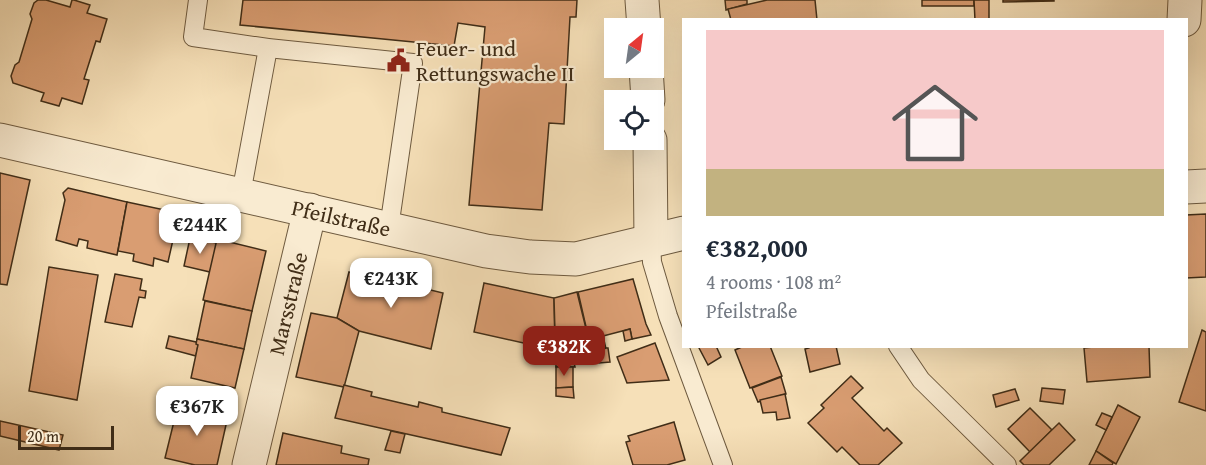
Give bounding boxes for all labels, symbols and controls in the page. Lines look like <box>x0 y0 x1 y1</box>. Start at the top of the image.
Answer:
north arrow <box>604 18 664 78</box>
map controls <box>604 18 664 150</box>
place label: Feuer- und Rettungswache II <box>416 32 575 89</box>
public building icon: Feuer- und Rettungswache II <box>385 48 411 74</box>
icon: home <box>881 69 989 177</box>
button: locate <box>604 90 664 150</box>
street label: Pfeilstraße <box>289 191 394 245</box>
pin: €244K <box>158 204 242 255</box>
text: €244K <box>173 209 227 238</box>
text: €382,000 <box>706 228 808 267</box>
street label: Marsstraße <box>260 249 315 358</box>
pin: €243K <box>349 258 433 309</box>
text: €243K <box>364 263 418 292</box>
text: 4 rooms · 108 m² <box>706 267 841 296</box>
text: Pfeilstraße <box>706 296 797 325</box>
pin: €382K <box>522 326 606 377</box>
text: €382K <box>537 331 591 360</box>
pin: €367K <box>155 386 239 437</box>
text: €367K <box>170 391 224 420</box>
scale bar <box>18 423 114 450</box>
text: 20 m <box>27 424 59 448</box>

